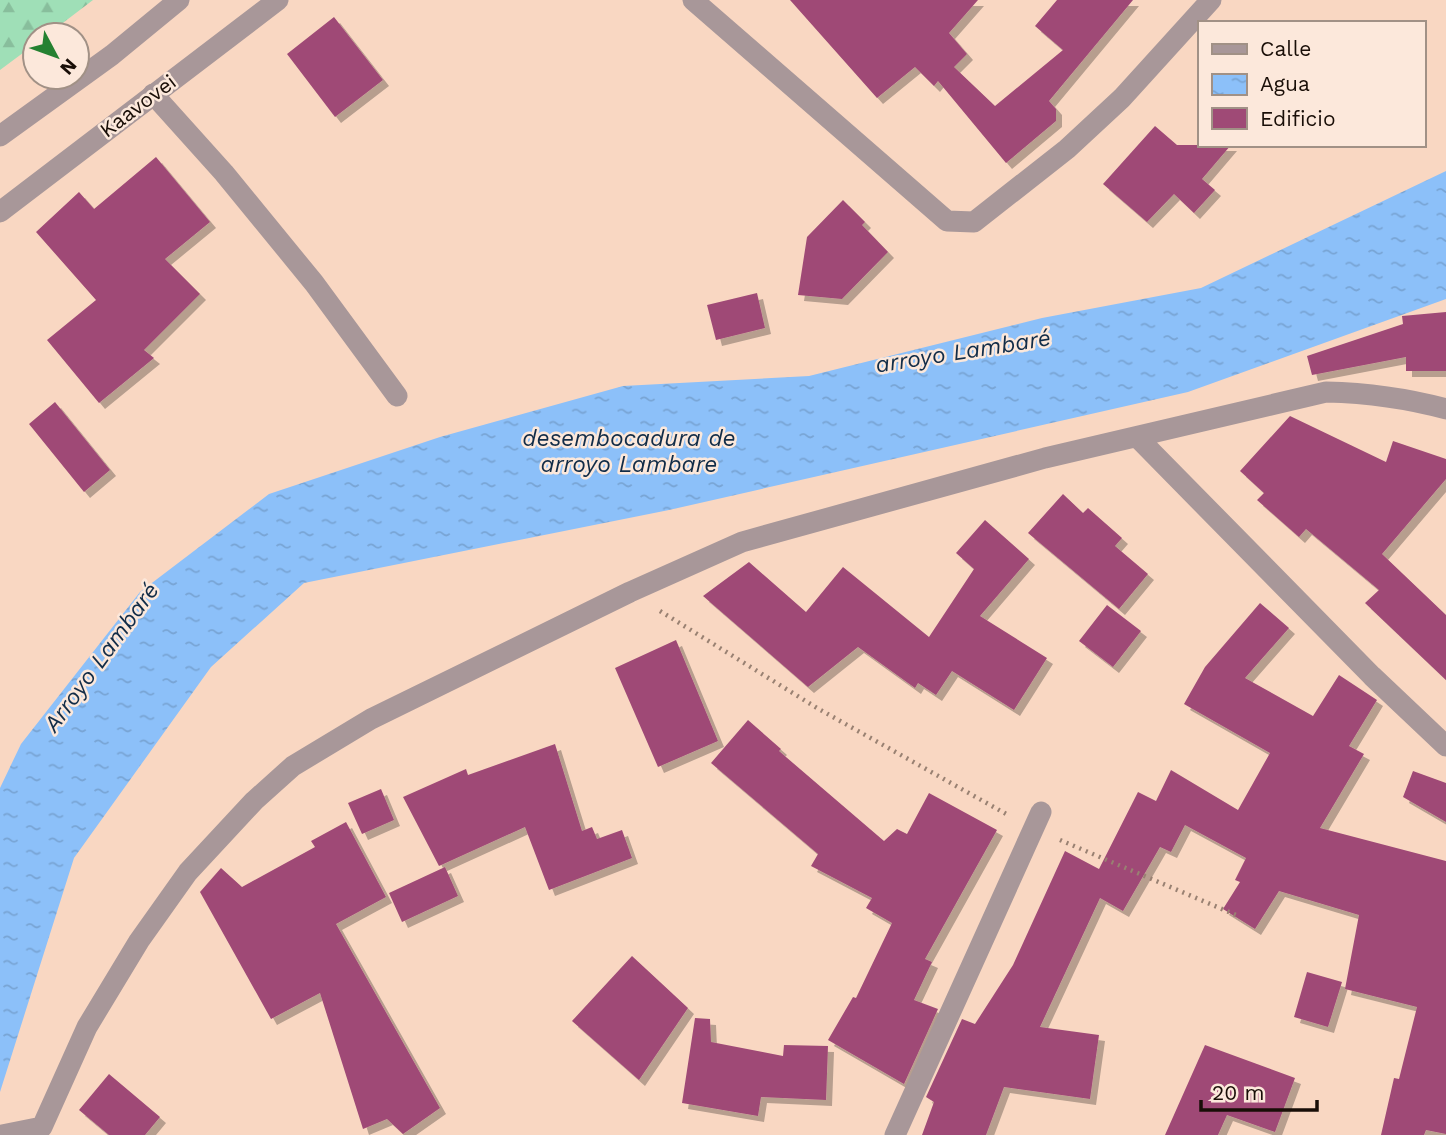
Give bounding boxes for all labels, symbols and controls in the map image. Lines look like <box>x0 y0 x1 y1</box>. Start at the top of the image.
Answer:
north arrow <box>21 21 91 91</box>
legend <box>1198 21 1425 147</box>
text: Calle <box>1260 36 1311 61</box>
text: N <box>55 54 82 80</box>
street label: Kaavovei <box>95 69 181 142</box>
text: Agua <box>1260 71 1310 96</box>
text: Edificio <box>1260 106 1336 131</box>
water label: arroyo Lambaré <box>874 324 1053 379</box>
water label: desembocadura de arroyo Lambare <box>522 425 736 478</box>
water label: Arroyo Lambaré <box>38 578 165 738</box>
scale bar <box>1201 1068 1316 1112</box>
text: 20 m <box>1212 1080 1264 1105</box>

